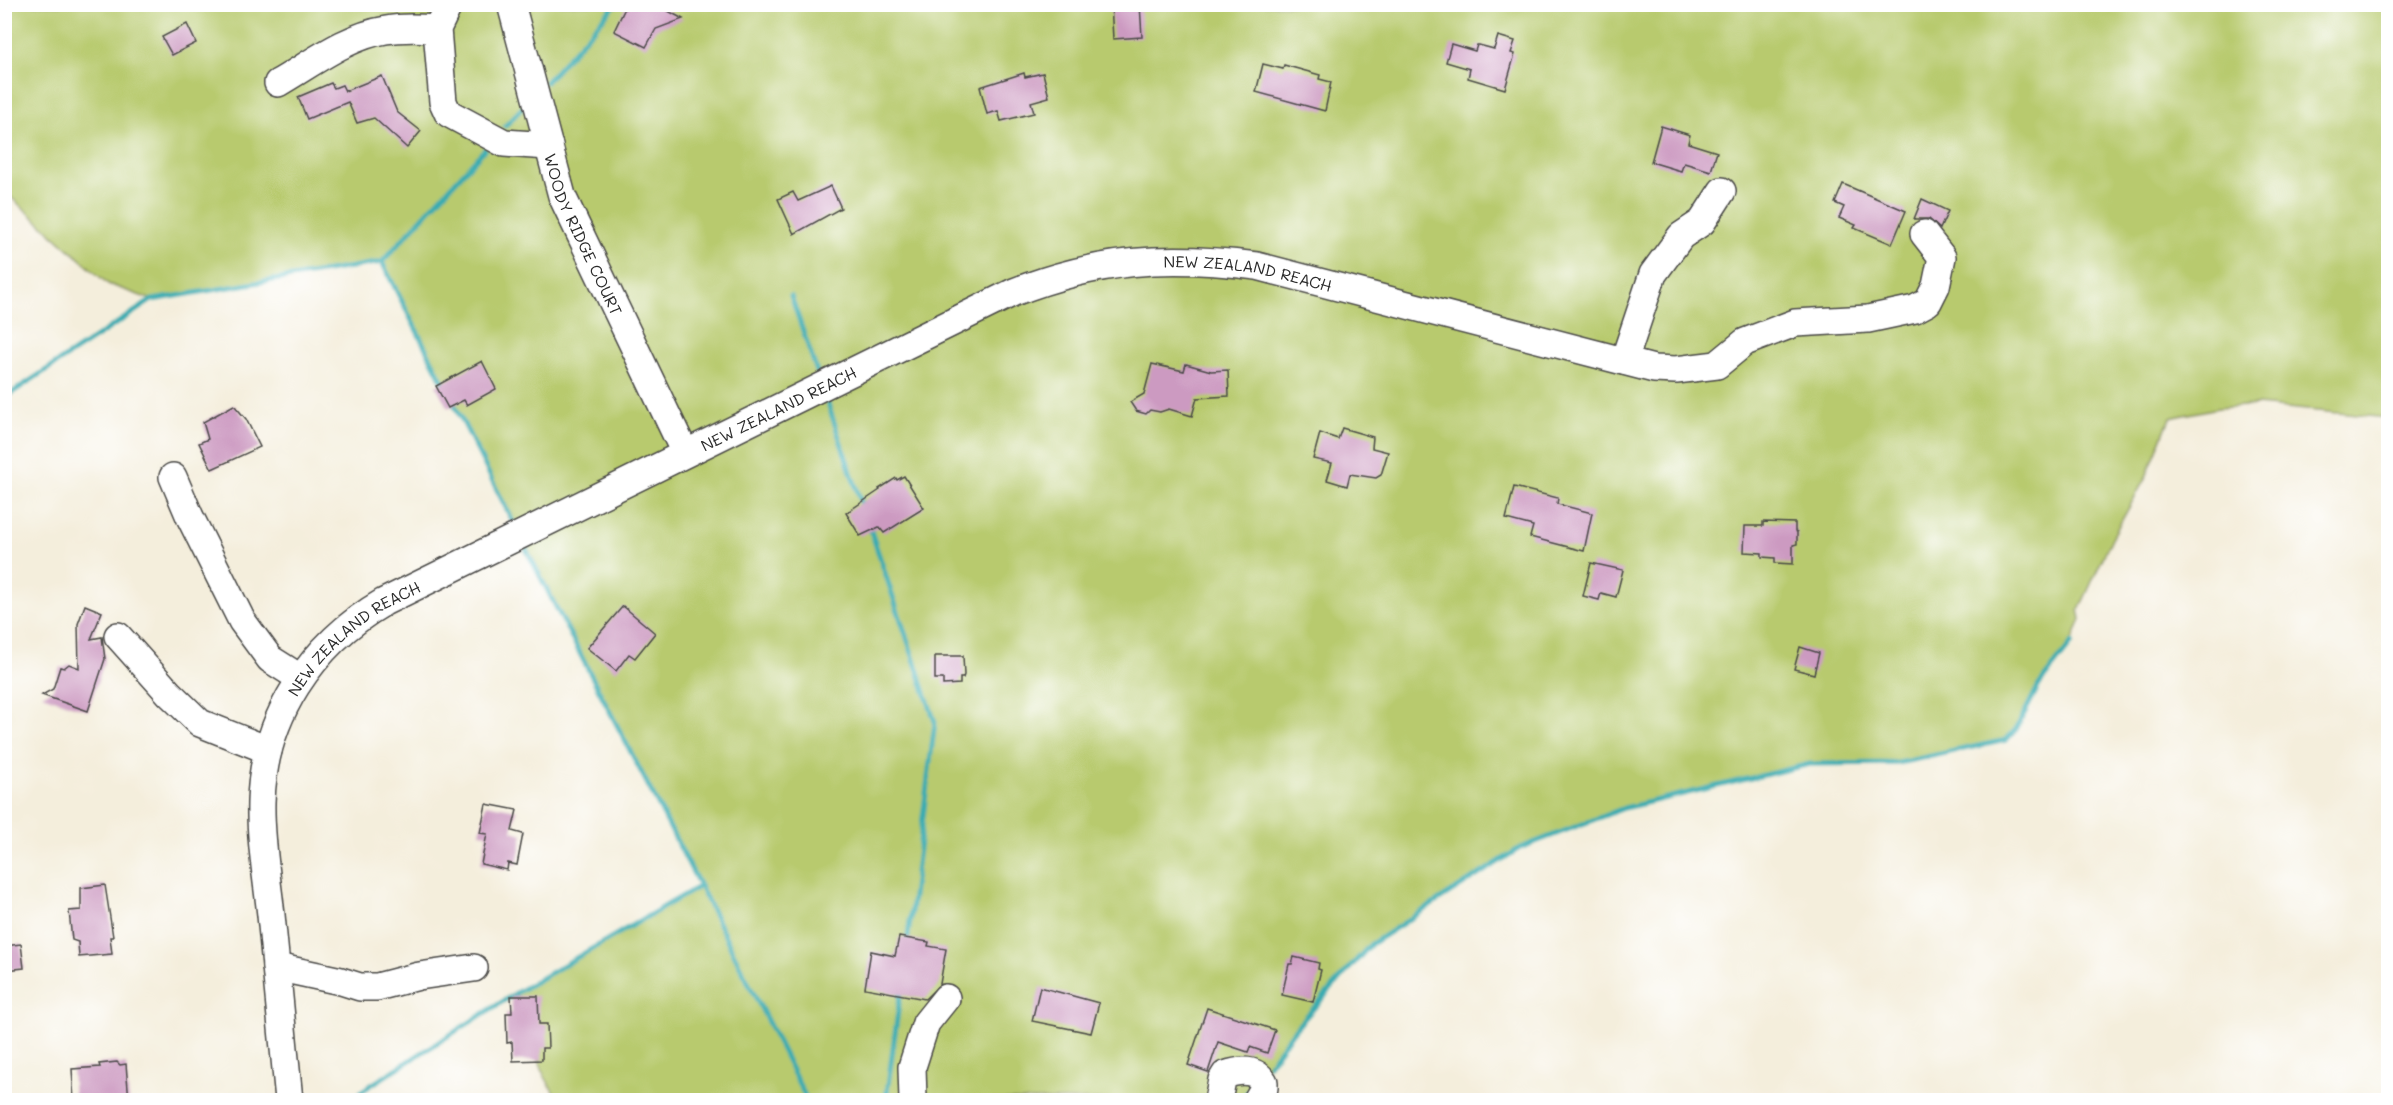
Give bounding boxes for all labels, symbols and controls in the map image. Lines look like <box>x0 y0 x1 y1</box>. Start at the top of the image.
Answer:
street label: WOODY RIDGE COURT <box>541 151 628 318</box>
street label: NEW ZEALAND REACH <box>1163 250 1335 296</box>
street label: NEW ZEALAND REACH <box>697 361 860 455</box>
street label: NEW ZEALAND REACH <box>282 575 423 700</box>

